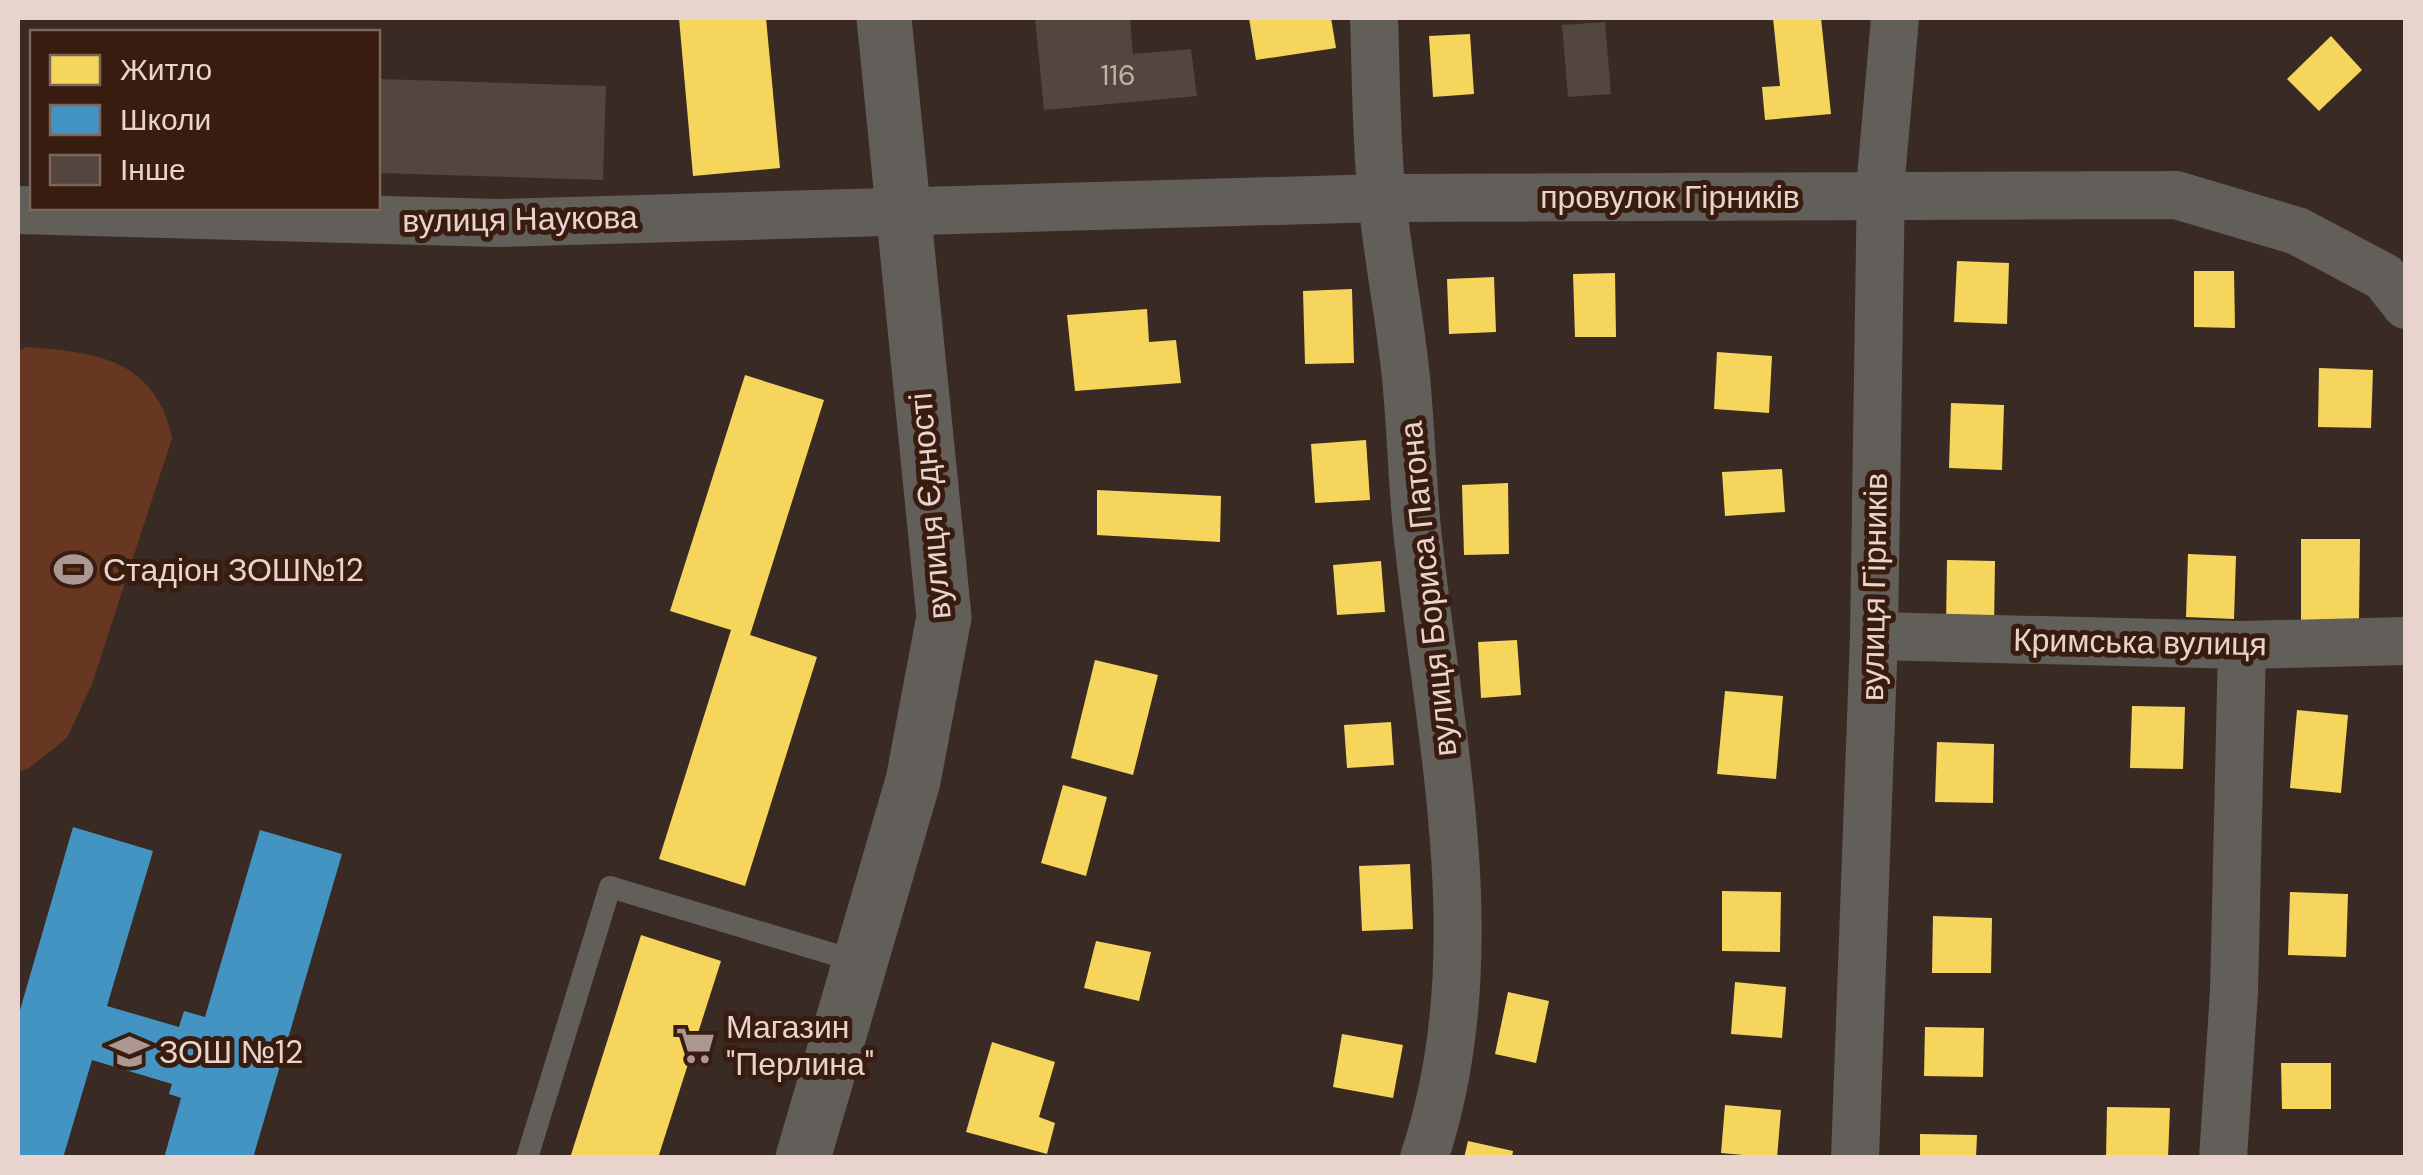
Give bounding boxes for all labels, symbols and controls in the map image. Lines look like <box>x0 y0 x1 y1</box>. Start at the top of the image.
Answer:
legend <box>30 30 380 210</box>
text: Житло <box>120 50 212 89</box>
house number: 116 <box>1100 57 1136 94</box>
text: Школи <box>120 100 211 139</box>
text: Інше <box>120 150 186 189</box>
street label: провулок Гірників <box>1540 176 1800 218</box>
street label: вулиця Наукова <box>402 196 638 242</box>
street label: вулиця Єдності <box>899 391 961 621</box>
street label: вулиця Бориса Патона <box>1389 419 1466 759</box>
street label: вулиця Гірників <box>1851 473 1897 701</box>
sports icon: Стадіон ЗОШ№12 <box>52 549 94 591</box>
place label: Стадіон ЗОШ№12 <box>103 549 364 591</box>
street label: Кримська вулиця <box>2013 619 2267 665</box>
place label: Магазин "Перлина" <box>726 1006 874 1085</box>
supermarket icon: Магазин "Перлина" <box>675 1024 717 1066</box>
school or university icon: ЗОШ №12 <box>108 1031 150 1073</box>
place label: ЗОШ №12 <box>159 1031 303 1073</box>

